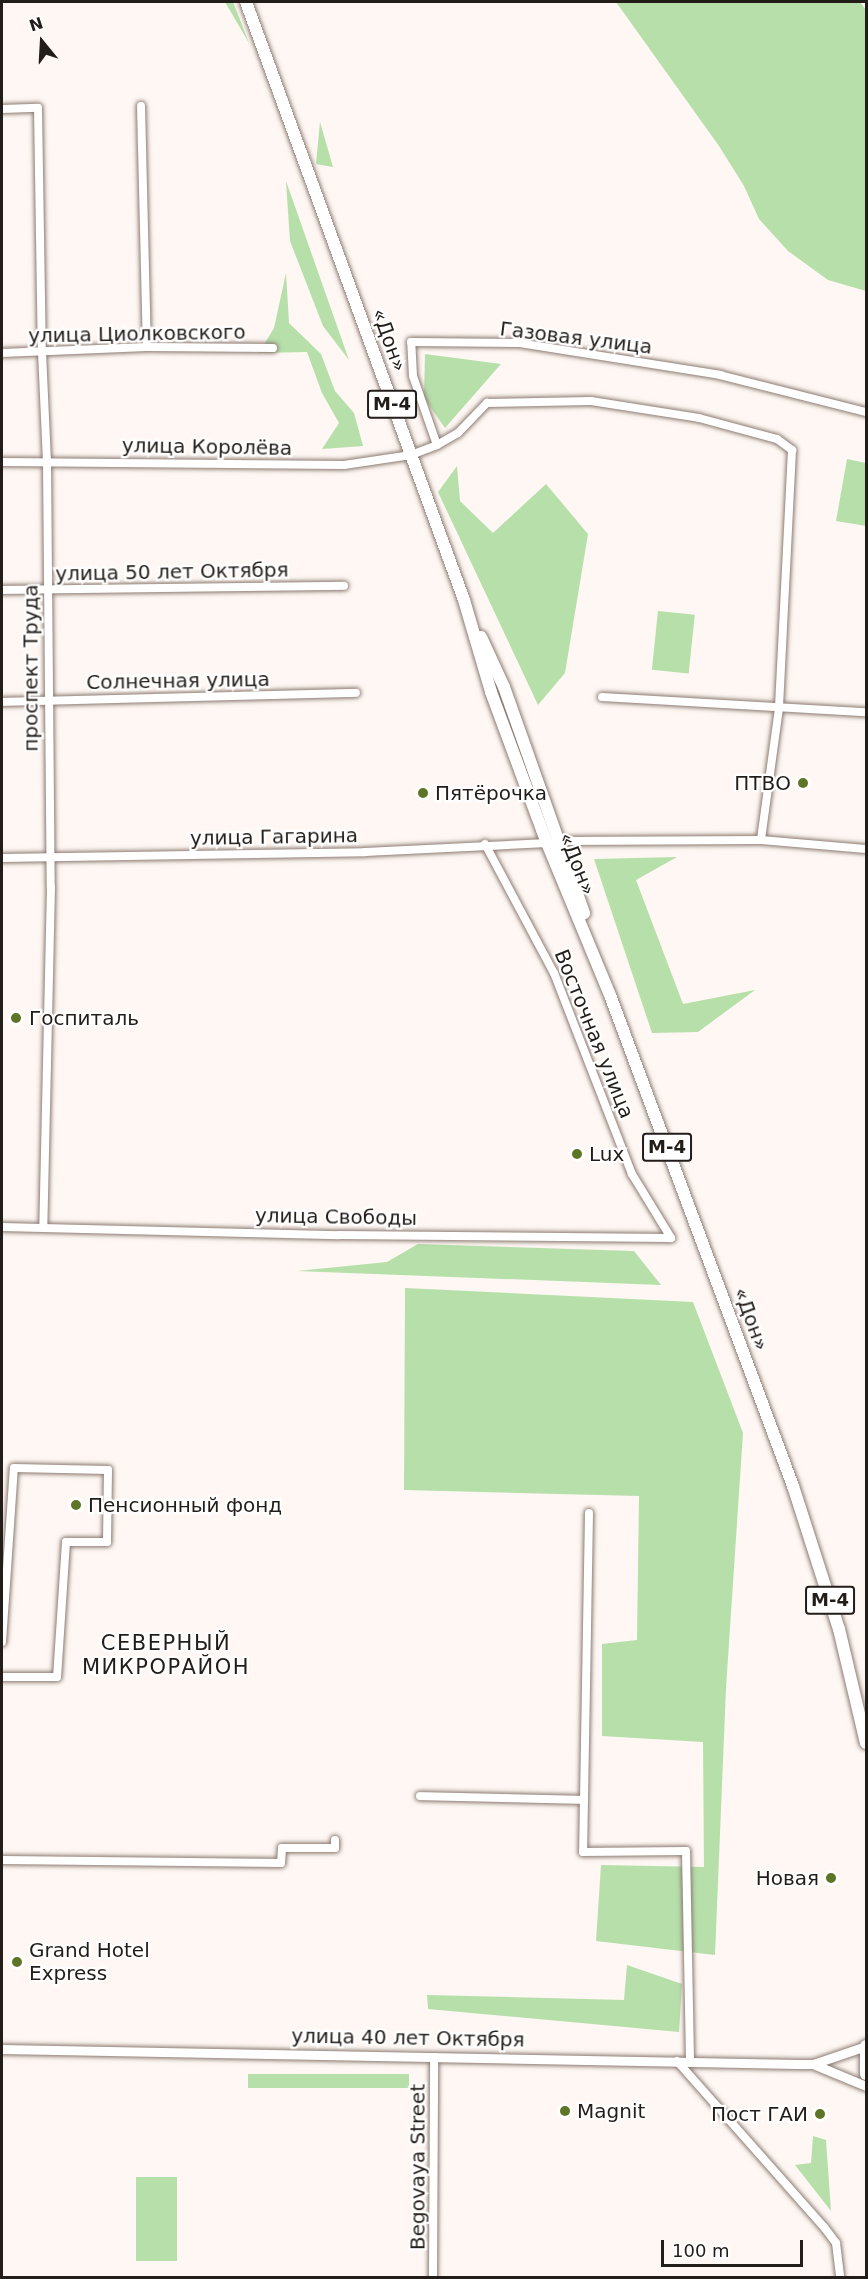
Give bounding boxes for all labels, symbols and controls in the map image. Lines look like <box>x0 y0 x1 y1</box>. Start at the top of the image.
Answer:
north arrow <box>12 12 72 72</box>
text: N <box>27 13 46 36</box>
street label: «Дон» <box>367 305 411 375</box>
street label: Газовая улица <box>498 317 654 359</box>
street label: улица Циолковского <box>28 320 246 348</box>
road number: М-4 <box>366 389 418 419</box>
street label: улица Королёва <box>122 434 292 460</box>
street label: улица 50 лет Октября <box>55 558 289 586</box>
street label: проспект Труда <box>19 584 43 752</box>
street label: Солнечная улица <box>86 667 270 695</box>
place label: ПТВО <box>734 771 791 795</box>
marker: ПТВО <box>796 776 810 790</box>
place label: Пятёрочка <box>435 781 547 805</box>
marker: Пятёрочка <box>416 786 430 800</box>
street label: улица Гагарина <box>190 824 358 850</box>
street label: «Дон» <box>554 829 600 899</box>
street label: Восточная улица <box>549 946 639 1122</box>
place label: Госпиталь <box>29 1006 139 1030</box>
marker: Госпиталь <box>7 1009 25 1027</box>
road number: М-4 <box>642 1132 692 1162</box>
place label: Lux <box>589 1142 624 1166</box>
marker: Lux <box>570 1147 584 1161</box>
street label: улица Свободы <box>255 1204 417 1230</box>
street label: «Дон» <box>729 1284 773 1354</box>
place label: Пенсионный фонд <box>88 1493 282 1517</box>
marker: Пенсионный фонд <box>69 1498 83 1512</box>
road number: М-4 <box>804 1585 856 1615</box>
district label: СЕВЕРНЫЙ МИКРОРАЙОН <box>82 1630 250 1680</box>
place label: Новая <box>756 1866 819 1890</box>
marker: Новая <box>824 1871 838 1885</box>
place label: Grand Hotel Express <box>29 1938 150 1985</box>
marker: Grand Hotel Express <box>10 1955 24 1969</box>
street label: улица 40 лет Октября <box>291 2024 525 2052</box>
street label: Begovaya Street <box>406 2084 430 2250</box>
place label: Magnit <box>577 2099 645 2123</box>
place label: Пост ГАИ <box>711 2102 808 2126</box>
marker: Magnit <box>558 2104 572 2118</box>
marker: Пост ГАИ <box>813 2107 827 2121</box>
scale bar <box>664 2228 806 2266</box>
text: 100 m <box>672 2240 730 2261</box>

